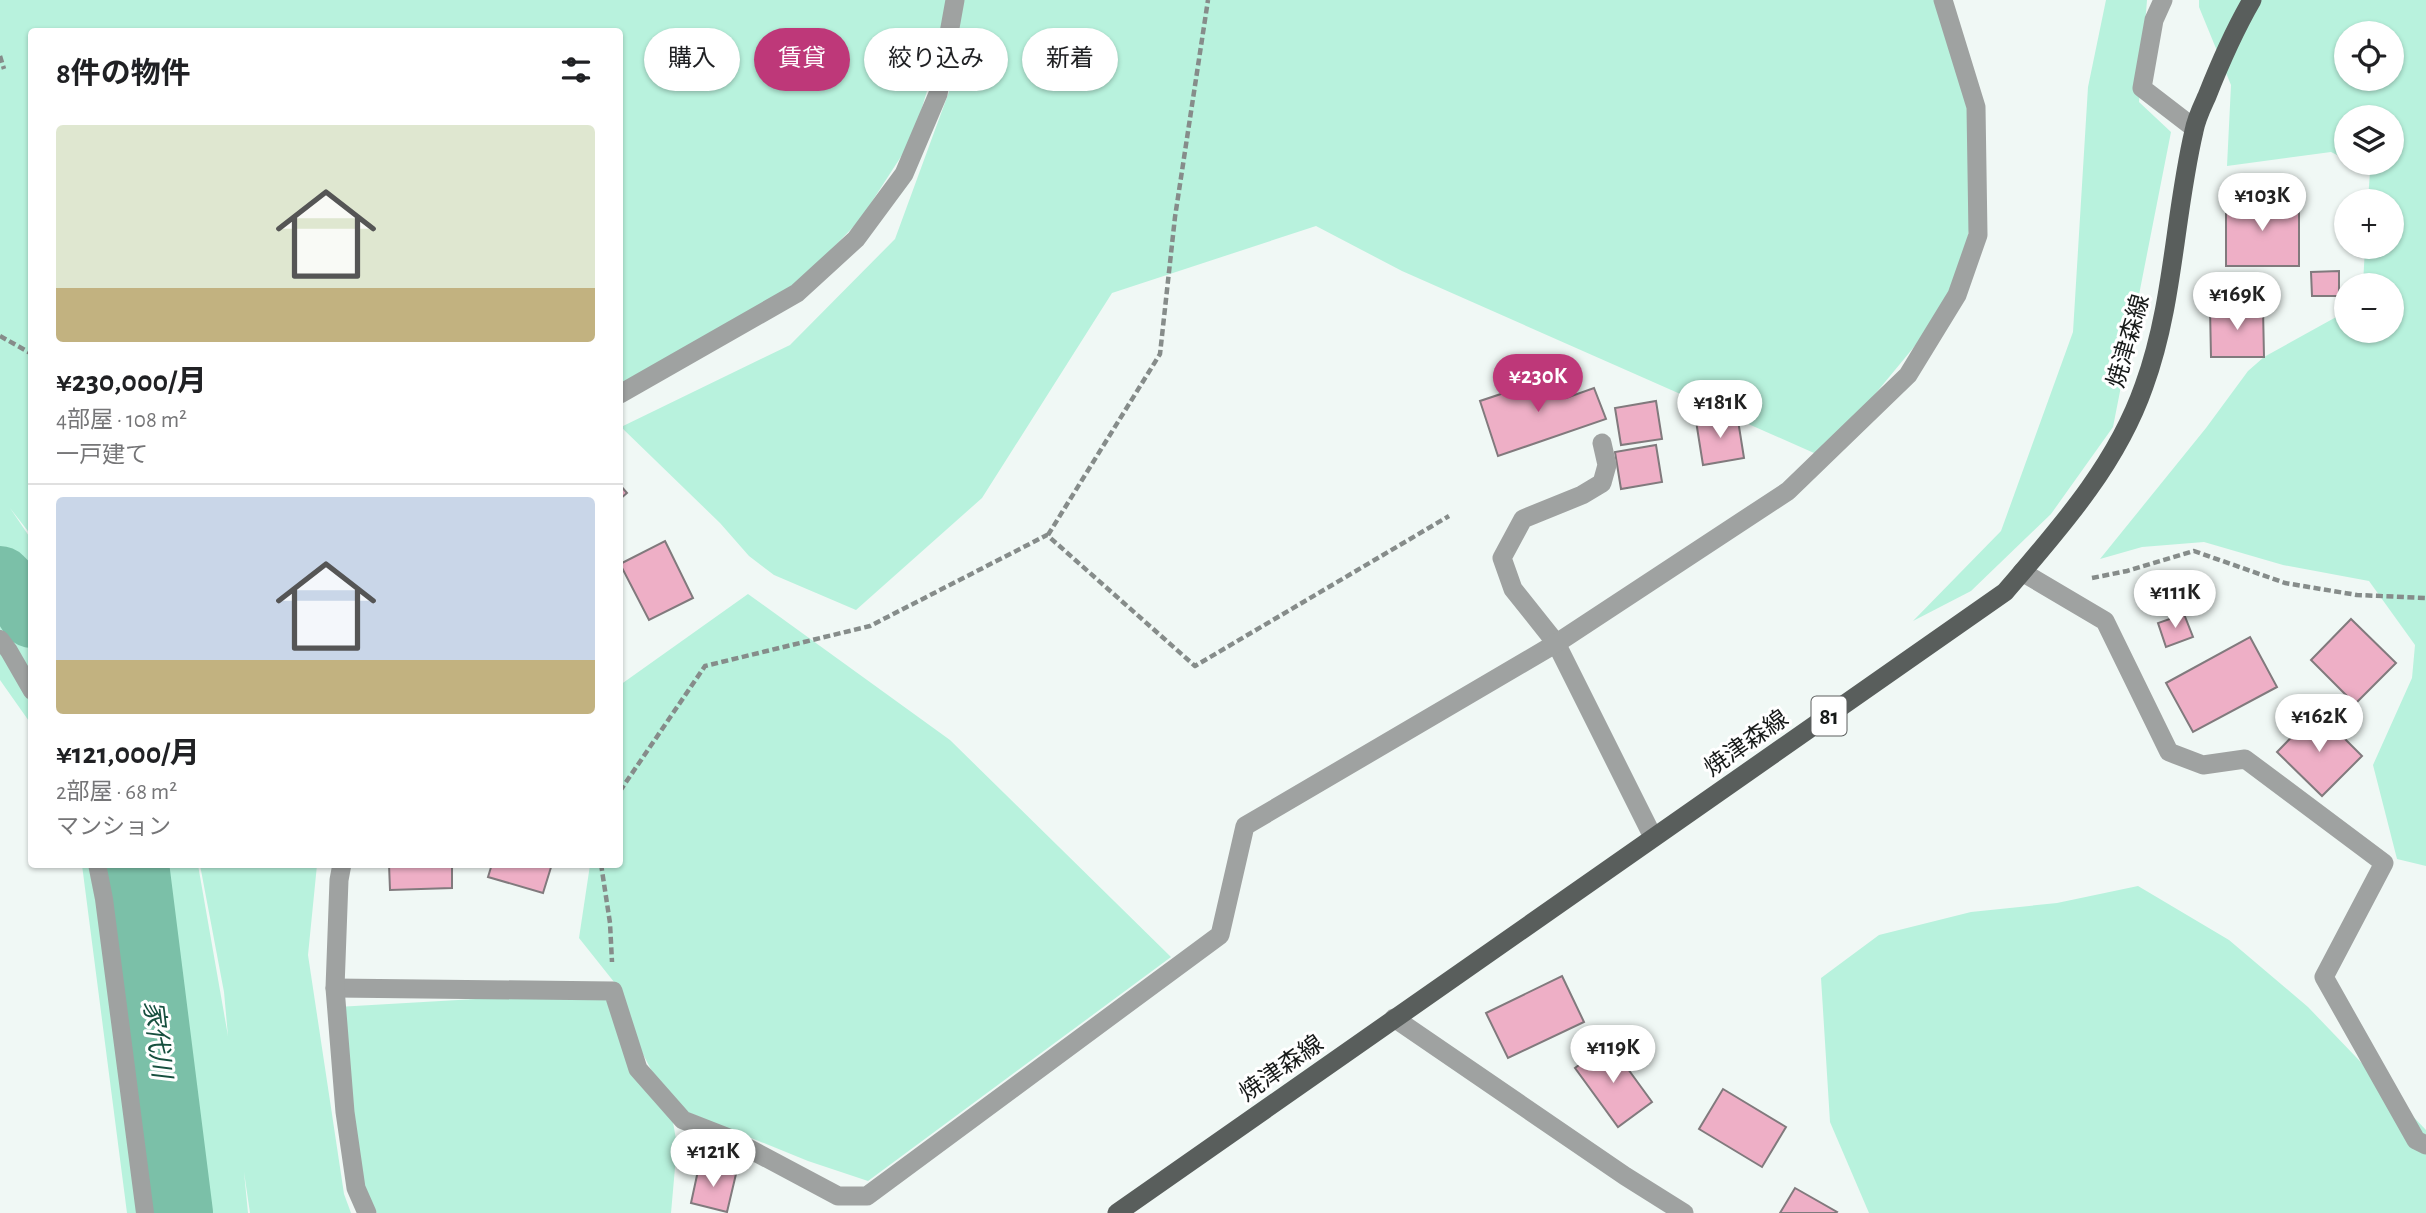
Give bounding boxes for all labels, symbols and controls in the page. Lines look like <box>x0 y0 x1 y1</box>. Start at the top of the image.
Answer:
map controls <box>2334 21 2404 343</box>
button: locate <box>2334 21 2404 91</box>
chip: 購入 <box>644 28 740 91</box>
chip: 賃貸 <box>754 28 850 91</box>
chip: 絞り込み <box>864 28 1008 91</box>
chip: 新着 <box>1022 28 1118 91</box>
icon: filters <box>557 51 595 89</box>
text: 8件の物件 <box>56 59 191 89</box>
button: layers <box>2334 105 2404 175</box>
icon: home <box>263 171 389 297</box>
pin: ¥103K <box>2213 174 2311 233</box>
text: ¥103K <box>2234 184 2290 207</box>
button: + <box>2334 189 2404 259</box>
pin: ¥169K <box>2188 272 2286 332</box>
button: − <box>2334 273 2404 343</box>
text: ¥169K <box>2209 283 2265 306</box>
street label: 焼津森線 <box>2102 291 2154 391</box>
pin: ¥230K <box>1489 354 1587 414</box>
text: ¥230K <box>1509 365 1567 388</box>
text: ¥230,000/月 <box>56 367 207 397</box>
pin: ¥181K <box>1671 380 1769 440</box>
text: ¥181K <box>1693 391 1747 414</box>
text: 4部屋 · 108 m² <box>56 409 187 432</box>
text: 一戸建て <box>56 444 148 467</box>
icon: home <box>263 543 389 669</box>
pin: ¥111K <box>2126 570 2224 630</box>
text: ¥111K <box>2150 581 2200 604</box>
pin: ¥162K <box>2270 694 2368 754</box>
road number: 81 <box>1812 696 1846 736</box>
street label: 焼津森線 <box>1699 705 1793 781</box>
text: ¥162K <box>2291 705 2347 728</box>
text: ¥121,000/月 <box>56 739 200 769</box>
text: 2部屋 · 68 m² <box>56 781 177 804</box>
text: マンション <box>56 816 171 839</box>
water label: 家代川 <box>139 999 176 1082</box>
pin: ¥119K <box>1564 1026 1662 1085</box>
street label: 焼津森線 <box>1234 1030 1328 1106</box>
text: ¥119K <box>1586 1036 1640 1059</box>
pin: ¥121K <box>664 1130 762 1189</box>
text: ¥121K <box>687 1140 739 1163</box>

